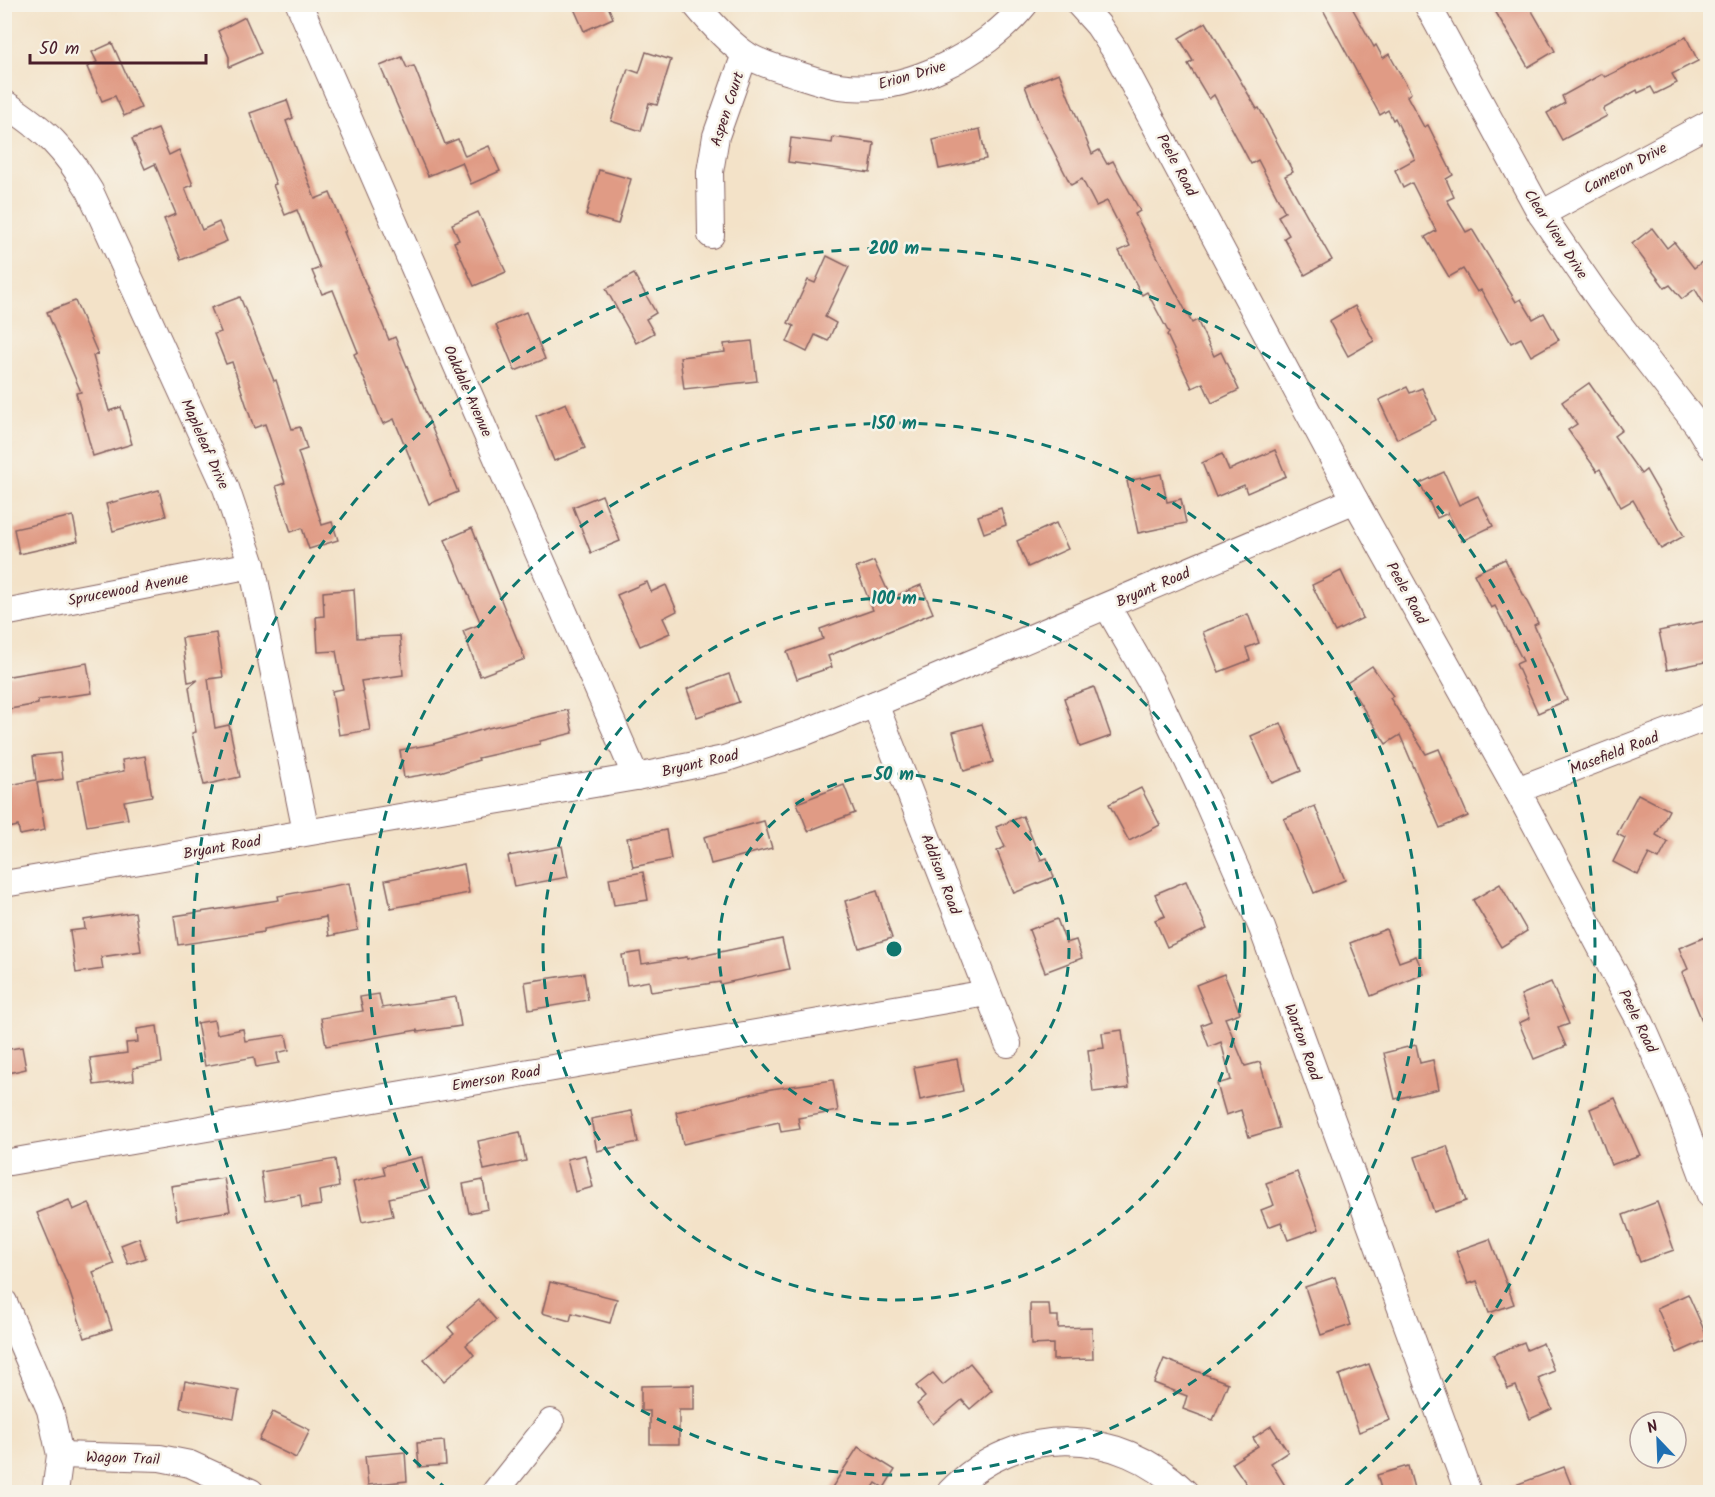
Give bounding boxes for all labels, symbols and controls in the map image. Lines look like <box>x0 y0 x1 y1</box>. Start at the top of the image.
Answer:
scale bar <box>30 27 206 65</box>
text: 50 m <box>39 35 79 64</box>
street label: Erion Drive <box>876 55 949 97</box>
street label: Aspen Court <box>705 69 751 150</box>
street label: Peele Road <box>1150 130 1203 202</box>
street label: Cameron Drive <box>1579 137 1672 201</box>
street label: Clear View Drive <box>1517 185 1593 285</box>
text: 200 m <box>869 235 920 264</box>
street label: Oakdale Avenue <box>436 342 498 441</box>
street label: Mapleleaf Drive <box>173 395 235 494</box>
text: 150 m <box>871 410 917 439</box>
street label: Peele Road <box>1379 558 1433 630</box>
street label: Bryant Road <box>1113 561 1195 614</box>
street label: Sprucewood Avenue <box>66 567 191 613</box>
text: 100 m <box>871 585 917 614</box>
street label: Masefield Road <box>1566 726 1663 782</box>
street label: Bryant Road <box>659 743 742 784</box>
text: 50 m <box>873 761 914 790</box>
street label: Bryant Road <box>181 829 263 867</box>
street label: Addison Road <box>914 830 967 919</box>
centre of rings <box>884 939 904 959</box>
street label: Peele Road <box>1611 986 1663 1058</box>
street label: Warton Road <box>1277 1000 1327 1085</box>
street label: Emerson Road <box>450 1059 543 1099</box>
north arrow <box>1628 1410 1688 1470</box>
text: N <box>1643 1414 1662 1441</box>
street label: Wagon Trail <box>86 1446 161 1472</box>

